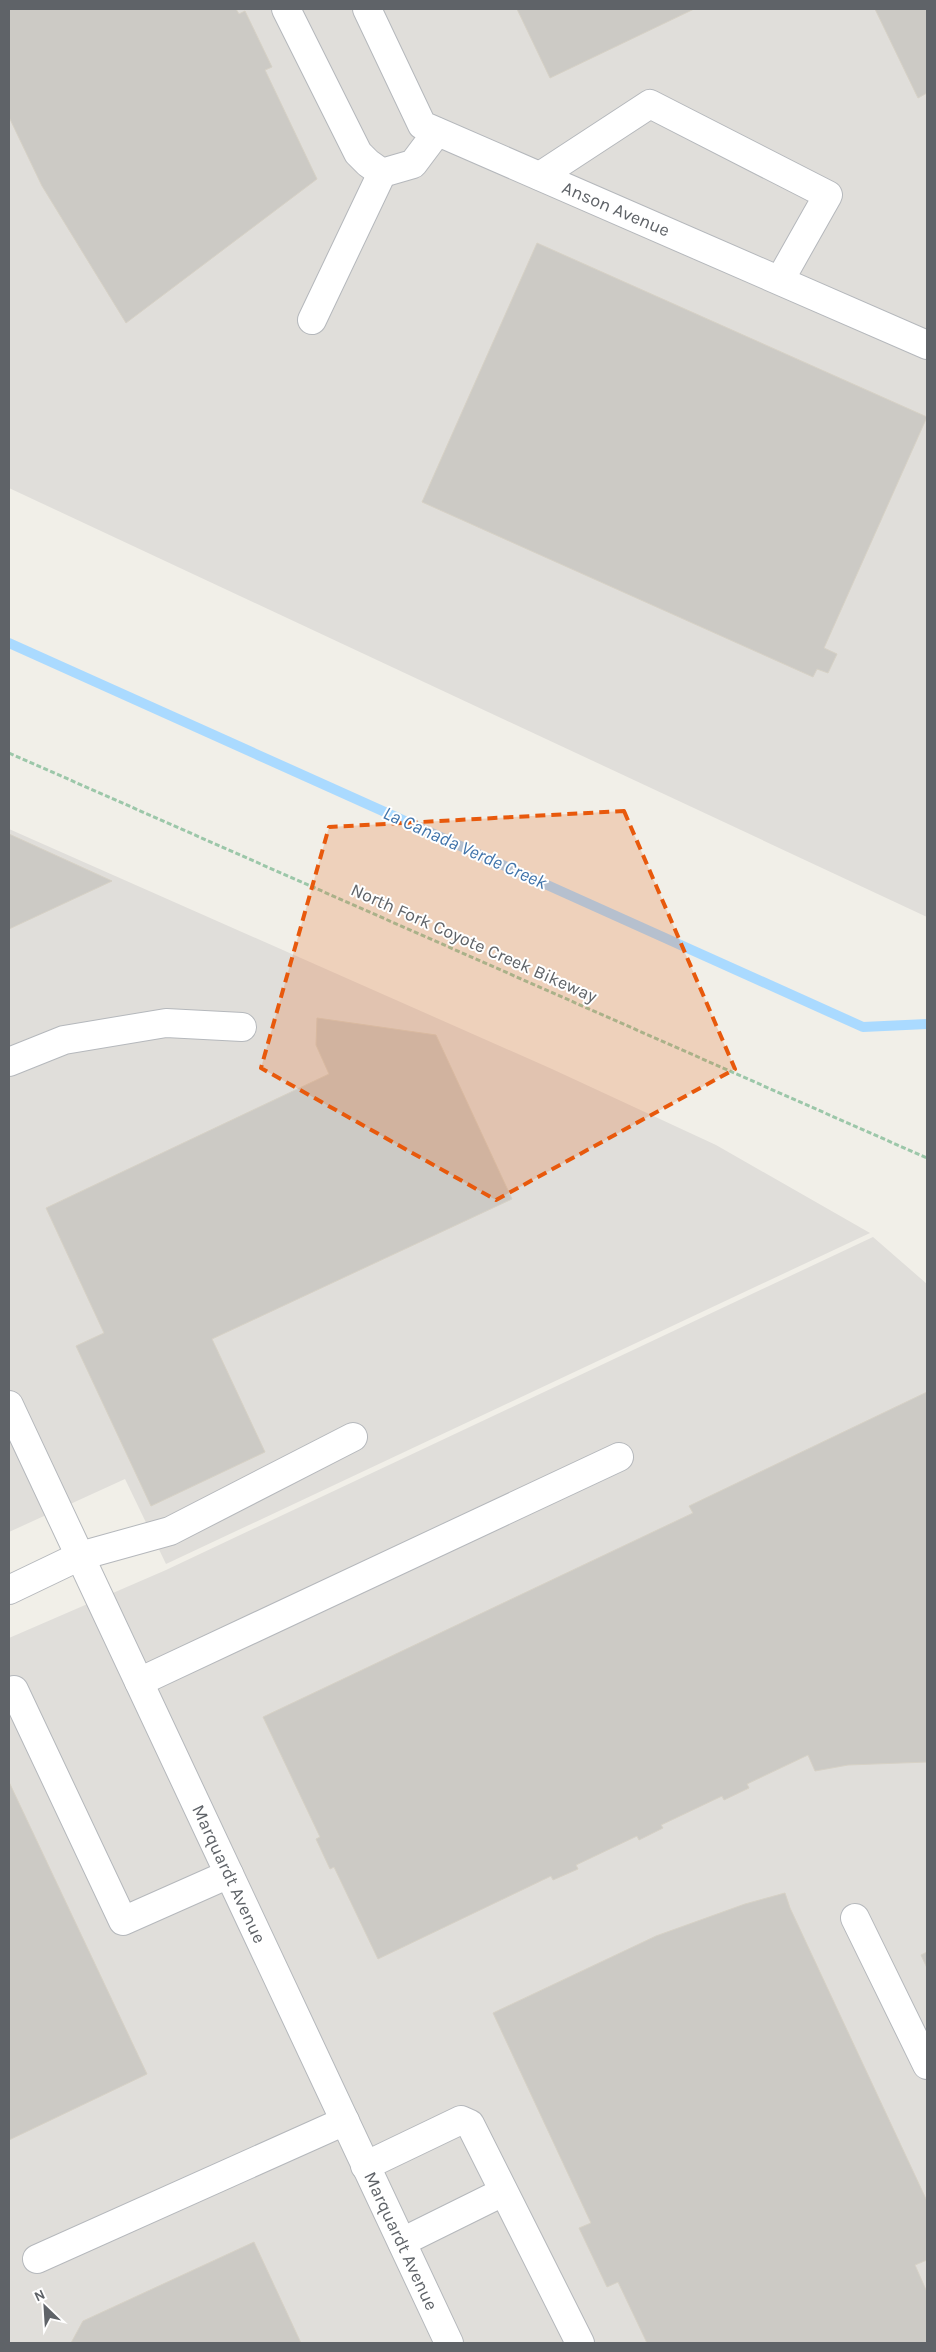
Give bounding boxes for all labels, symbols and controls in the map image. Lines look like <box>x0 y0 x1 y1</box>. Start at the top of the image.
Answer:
street label: Anson Avenue <box>559 176 673 242</box>
water label: La Canada Verde Creek <box>380 802 551 894</box>
street label: North Fork Coyote Creek Bikeway <box>347 879 601 1008</box>
street label: Marquardt Avenue <box>187 1801 271 1947</box>
street label: Marquardt Avenue <box>359 2168 443 2314</box>
north arrow <box>20 2282 70 2332</box>
text: N <box>32 2286 48 2305</box>

